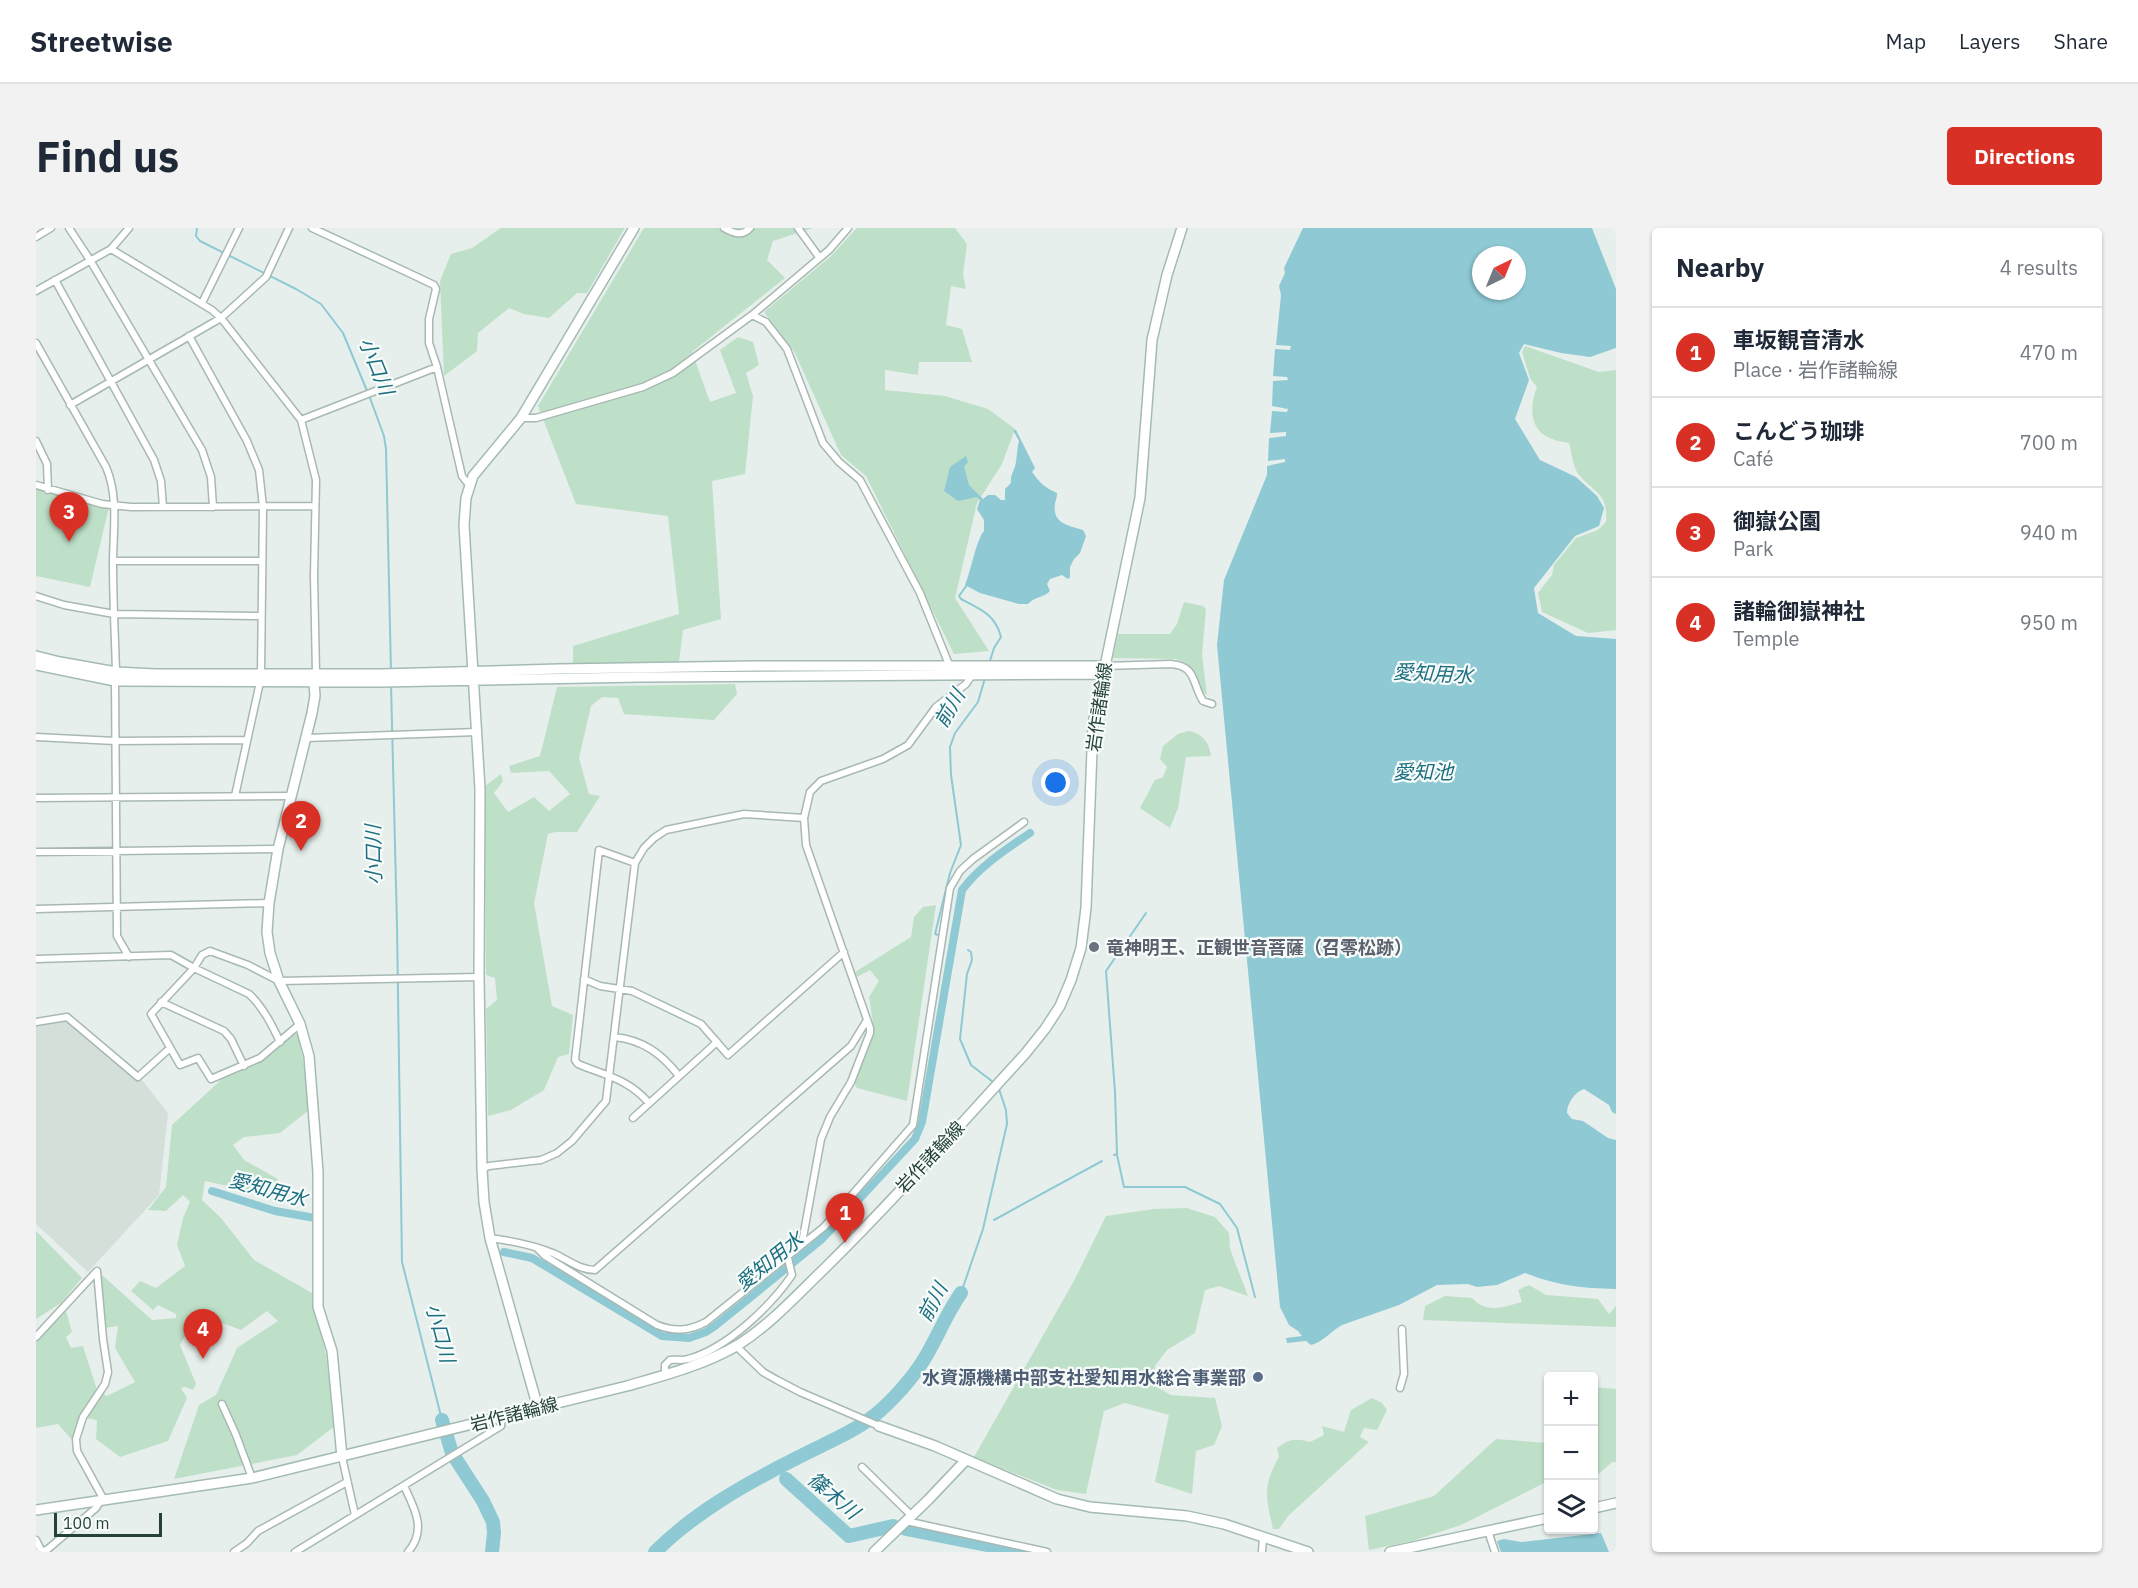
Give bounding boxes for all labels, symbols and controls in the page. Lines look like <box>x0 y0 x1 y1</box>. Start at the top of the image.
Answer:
text: Streetwise <box>30 23 173 60</box>
text: Map <box>1886 27 1926 55</box>
text: Layers <box>1959 27 2021 55</box>
text: Share <box>2054 27 2108 55</box>
button: Directions <box>1947 127 2102 185</box>
text: Find us <box>36 129 179 184</box>
north arrow <box>1472 246 1526 300</box>
text: Nearby <box>1676 250 1764 284</box>
text: 4 results <box>2000 254 2078 281</box>
text: 車坂観音清水 <box>1733 325 1865 354</box>
water label: 小口川 <box>353 333 402 401</box>
text: 1 <box>1690 339 1702 366</box>
text: 470 m <box>2020 339 2078 366</box>
text: Place · 岩作諸輪線 <box>1733 356 1898 383</box>
text: こんどう珈琲 <box>1733 416 1864 445</box>
text: 2 <box>1690 429 1702 456</box>
text: 700 m <box>2020 429 2078 456</box>
text: Café <box>1733 445 1773 472</box>
pin: 3 <box>50 492 88 542</box>
text: 御嶽公園 <box>1733 506 1821 535</box>
text: 3 <box>1690 519 1702 546</box>
text: 940 m <box>2020 519 2078 546</box>
text: Park <box>1733 535 1773 562</box>
text: 諸輪御嶽神社 <box>1733 596 1865 625</box>
text: 4 <box>1690 609 1702 636</box>
text: 950 m <box>2020 609 2078 636</box>
text: Temple <box>1733 625 1800 652</box>
water label: 愛知用水 <box>1392 657 1476 689</box>
street label: 岩作諸輪線 <box>1081 661 1117 753</box>
water label: 前川 <box>927 682 972 732</box>
water label: 愛知池 <box>1393 758 1455 785</box>
your location <box>1041 768 1070 797</box>
pin: 2 <box>282 802 320 851</box>
water label: 小口川 <box>359 823 387 885</box>
place label: 竜神明王、正観世音菩薩（召零松跡） <box>1106 936 1412 959</box>
marker: 竜神明王、正観世音菩薩（召零松跡） <box>1087 940 1101 954</box>
street label: 岩作諸輪線 <box>891 1116 969 1198</box>
water label: 愛知用水 <box>226 1166 312 1213</box>
pin: 1 <box>826 1194 864 1243</box>
water label: 愛知用水 <box>729 1224 810 1297</box>
water label: 前川 <box>911 1276 954 1326</box>
water label: 小口川 <box>420 1301 462 1367</box>
pin: 4 <box>184 1310 222 1359</box>
place label: 水資源機構中部支社愛知用水総合事業部 <box>922 1366 1246 1389</box>
marker: 水資源機構中部支社愛知用水総合事業部 <box>1251 1370 1265 1384</box>
map controls <box>1544 1372 1598 1534</box>
button: + <box>1544 1372 1598 1426</box>
street label: 岩作諸輪線 <box>468 1392 560 1436</box>
button: − <box>1544 1426 1598 1480</box>
water label: 篠木川 <box>802 1465 867 1526</box>
button: layers <box>1544 1480 1598 1534</box>
scale bar <box>54 1510 162 1538</box>
text: 100 m <box>63 1513 110 1533</box>

